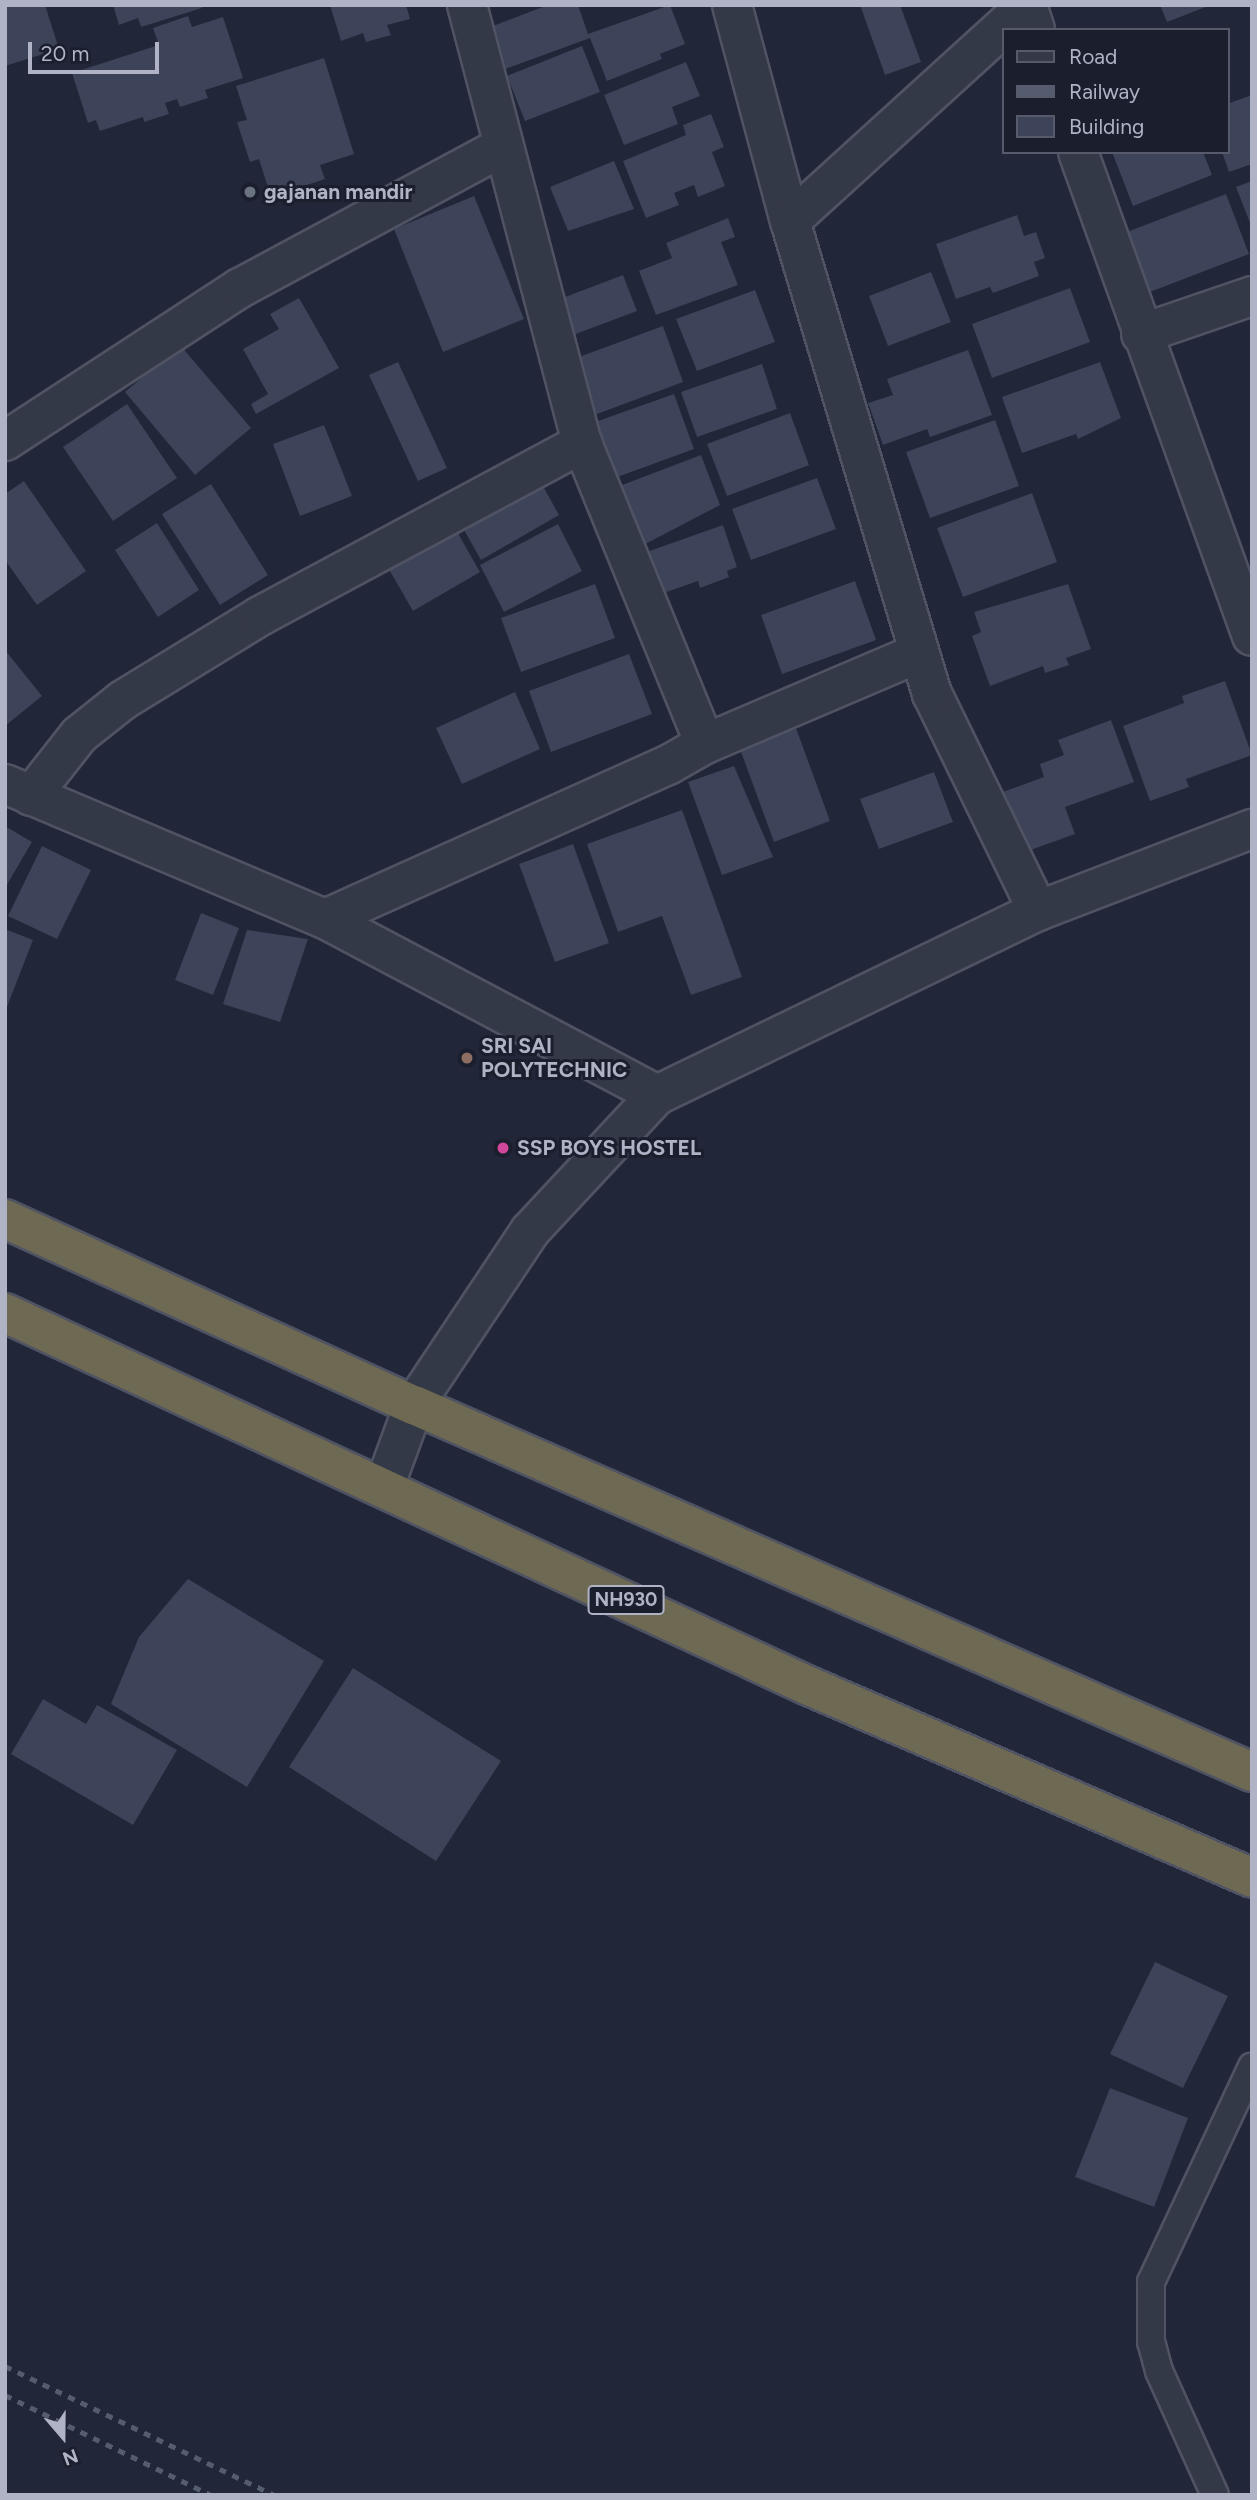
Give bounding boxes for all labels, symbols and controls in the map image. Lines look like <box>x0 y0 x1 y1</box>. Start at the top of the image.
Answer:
scale bar <box>32 28 163 72</box>
legend <box>1002 28 1229 154</box>
text: 20 m <box>41 41 89 66</box>
text: Road <box>1069 44 1117 69</box>
text: Railway <box>1069 79 1140 104</box>
text: Building <box>1069 114 1144 139</box>
place label: gajanan mandir <box>264 179 413 205</box>
marker: gajanan mandir <box>242 184 258 200</box>
place label: SRI SAI POLYTECHNIC <box>481 1033 627 1083</box>
marker: SRI SAI POLYTECHNIC <box>459 1050 475 1066</box>
place label: SSP BOYS HOSTEL <box>517 1135 701 1161</box>
marker: SSP BOYS HOSTEL <box>495 1140 511 1156</box>
road number: NH930 <box>588 1584 664 1616</box>
north arrow <box>28 2402 98 2472</box>
text: N <box>60 2444 81 2471</box>

